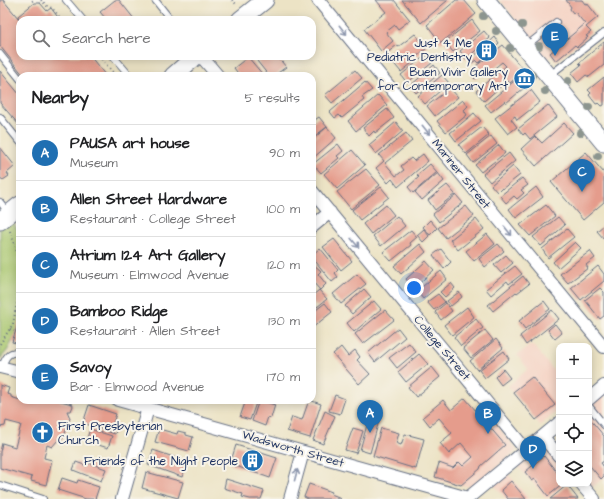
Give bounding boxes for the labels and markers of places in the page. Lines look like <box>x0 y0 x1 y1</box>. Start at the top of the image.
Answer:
pin: E <box>542 23 568 56</box>
place label: Just 4 Me Pediatric Dentistry <box>367 35 473 67</box>
building icon: Just 4 Me Pediatric Dentistry <box>474 37 500 63</box>
place label: Buen Vivir Gallery for Contemporary Art <box>377 64 508 96</box>
museum icon: Buen Vivir Gallery for Contemporary Art <box>511 66 537 92</box>
pin: C <box>569 159 595 192</box>
pin: A <box>357 400 383 433</box>
pin: B <box>475 401 501 434</box>
place label: First Presbyterian Church <box>58 418 162 449</box>
church icon: First Presbyterian Church <box>29 420 55 446</box>
pin: D <box>520 436 546 469</box>
building icon: Friends of the Night People <box>240 448 266 474</box>
place label: Friends of the Night People <box>84 453 238 471</box>

